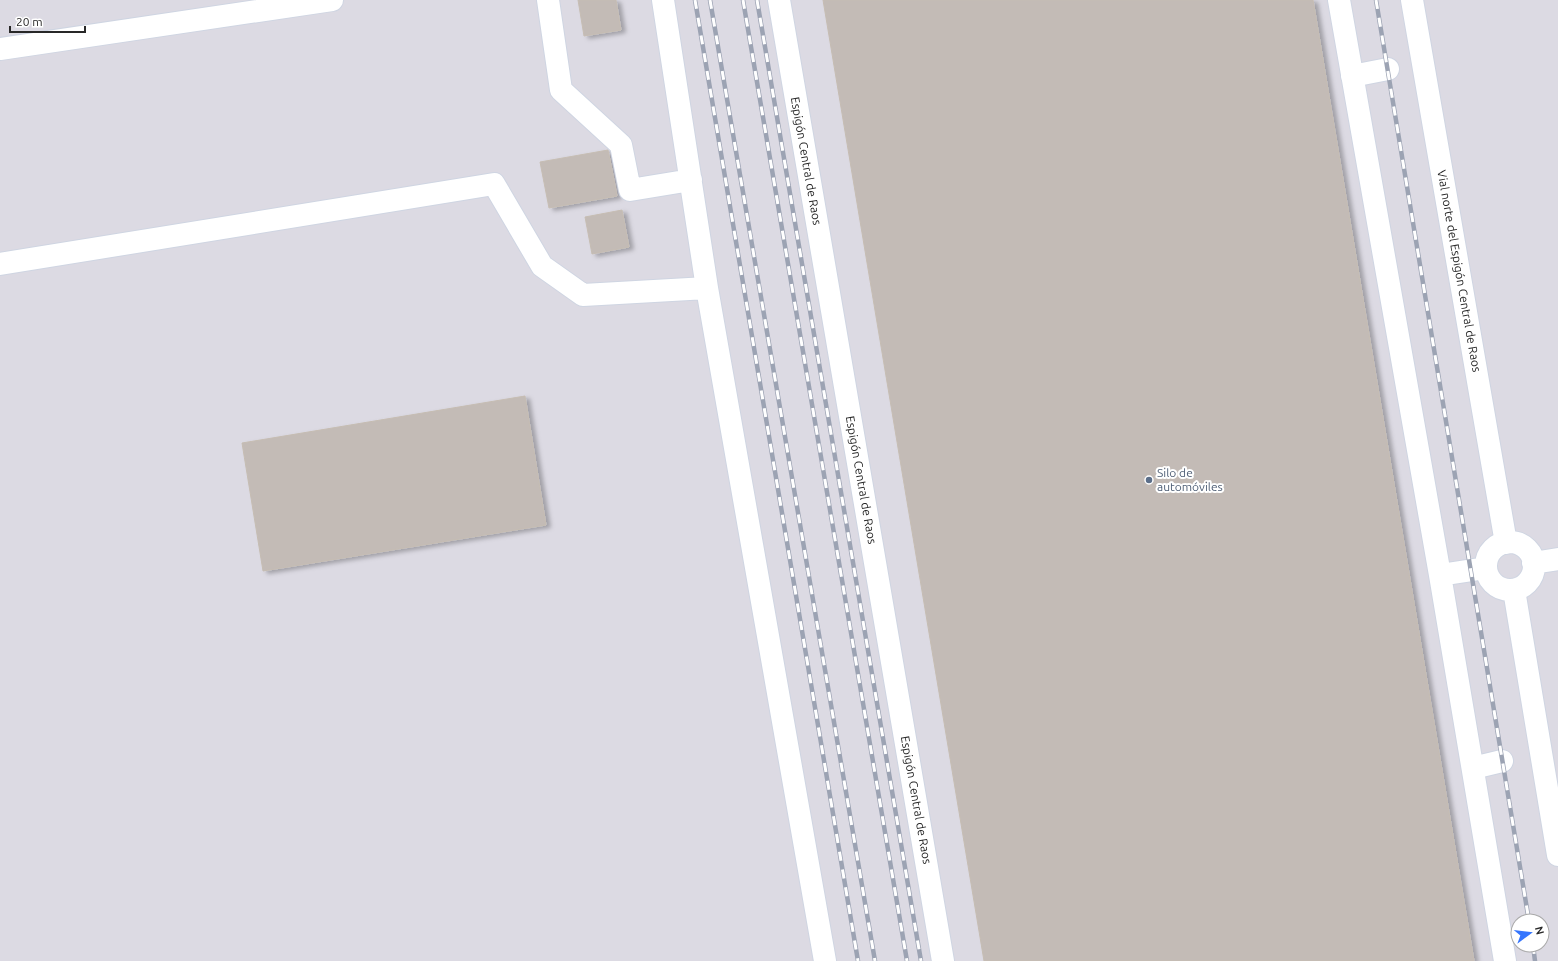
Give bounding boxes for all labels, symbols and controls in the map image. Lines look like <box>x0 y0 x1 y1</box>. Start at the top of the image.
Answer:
scale bar <box>10 8 85 34</box>
text: 20 m <box>16 15 43 28</box>
street label: Espigón Central de Raos <box>789 96 824 226</box>
street label: Vial norte del Espigón Central de Raos <box>1435 169 1484 373</box>
street label: Espigón Central de Raos <box>844 415 879 545</box>
place label: Silo de automóviles <box>1157 466 1223 493</box>
marker: Silo de automóviles <box>1144 475 1154 485</box>
street label: Espigón Central de Raos <box>899 735 934 865</box>
north arrow <box>1510 913 1550 953</box>
text: N <box>1533 925 1547 936</box>

